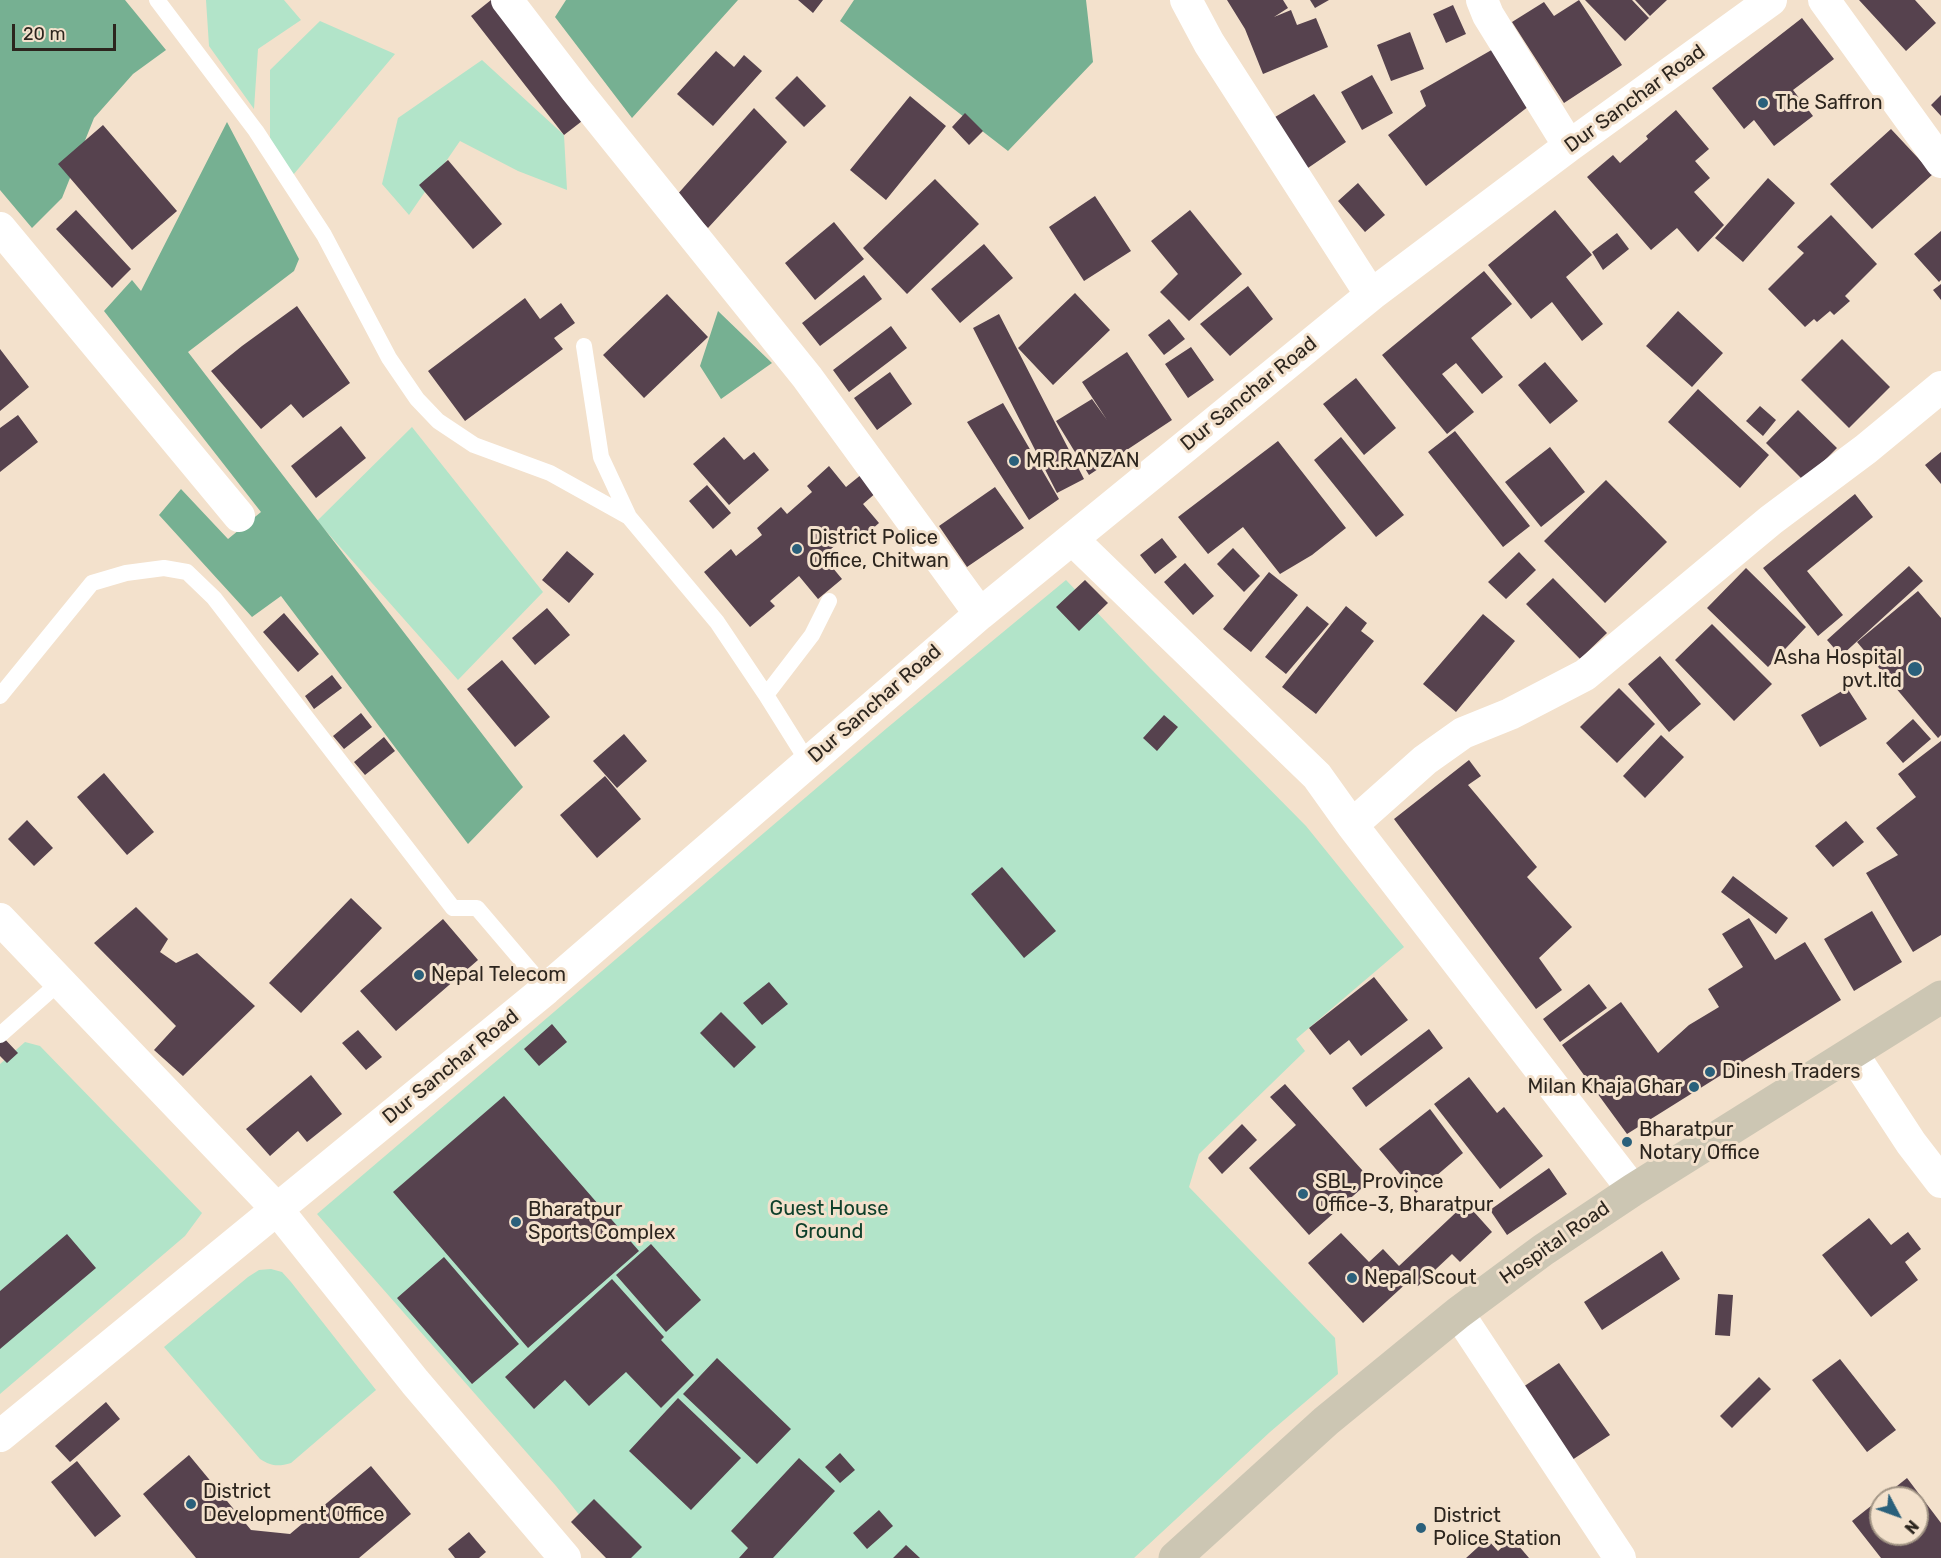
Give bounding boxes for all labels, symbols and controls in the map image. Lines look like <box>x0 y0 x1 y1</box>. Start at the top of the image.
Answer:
scale bar <box>15 12 118 50</box>
text: 20 m <box>23 23 65 45</box>
street label: Dur Sanchar Road <box>1560 40 1710 158</box>
place label: The Saffron <box>1775 91 1883 115</box>
marker: The Saffron <box>1756 96 1770 110</box>
street label: Dur Sanchar Road <box>1176 332 1322 456</box>
place label: MR.RANZAN <box>1026 449 1140 473</box>
marker: MR.RANZAN <box>1007 454 1021 468</box>
place label: District Police Office, Chitwan <box>809 526 949 573</box>
marker: District Police Office, Chitwan <box>790 542 804 556</box>
street label: Dur Sanchar Road <box>804 640 946 768</box>
place label: Asha Hospital pvt.ltd <box>1774 646 1902 693</box>
marker: Asha Hospital pvt.ltd <box>1906 660 1924 678</box>
place label: Nepal Telecom <box>431 963 566 987</box>
marker: Nepal Telecom <box>412 968 426 982</box>
street label: Dur Sanchar Road <box>378 1005 524 1129</box>
place label: Dinesh Traders <box>1722 1060 1861 1084</box>
marker: Dinesh Traders <box>1703 1065 1717 1079</box>
place label: Milan Khaja Ghar <box>1527 1075 1682 1099</box>
marker: Milan Khaja Ghar <box>1687 1080 1701 1094</box>
place label: Bharatpur Notary Office <box>1639 1118 1760 1165</box>
marker: Bharatpur Notary Office <box>1620 1135 1634 1149</box>
place label: SBL, Province Office-3, Bharatpur <box>1315 1170 1493 1217</box>
marker: SBL, Province Office-3, Bharatpur <box>1296 1187 1310 1201</box>
street label: Hospital Road <box>1495 1196 1615 1290</box>
park label: Guest House Ground <box>770 1197 888 1244</box>
place label: Bharatpur Sports Complex <box>528 1198 675 1245</box>
marker: Bharatpur Sports Complex <box>509 1215 523 1229</box>
place label: Nepal Scout <box>1364 1266 1477 1290</box>
marker: Nepal Scout <box>1345 1271 1359 1285</box>
place label: District Development Office <box>203 1480 384 1527</box>
north arrow <box>1869 1486 1929 1546</box>
marker: District Development Office <box>184 1497 198 1511</box>
place label: District Police Station <box>1433 1504 1561 1551</box>
text: N <box>1901 1516 1922 1537</box>
marker: District Police Station <box>1414 1521 1428 1535</box>

